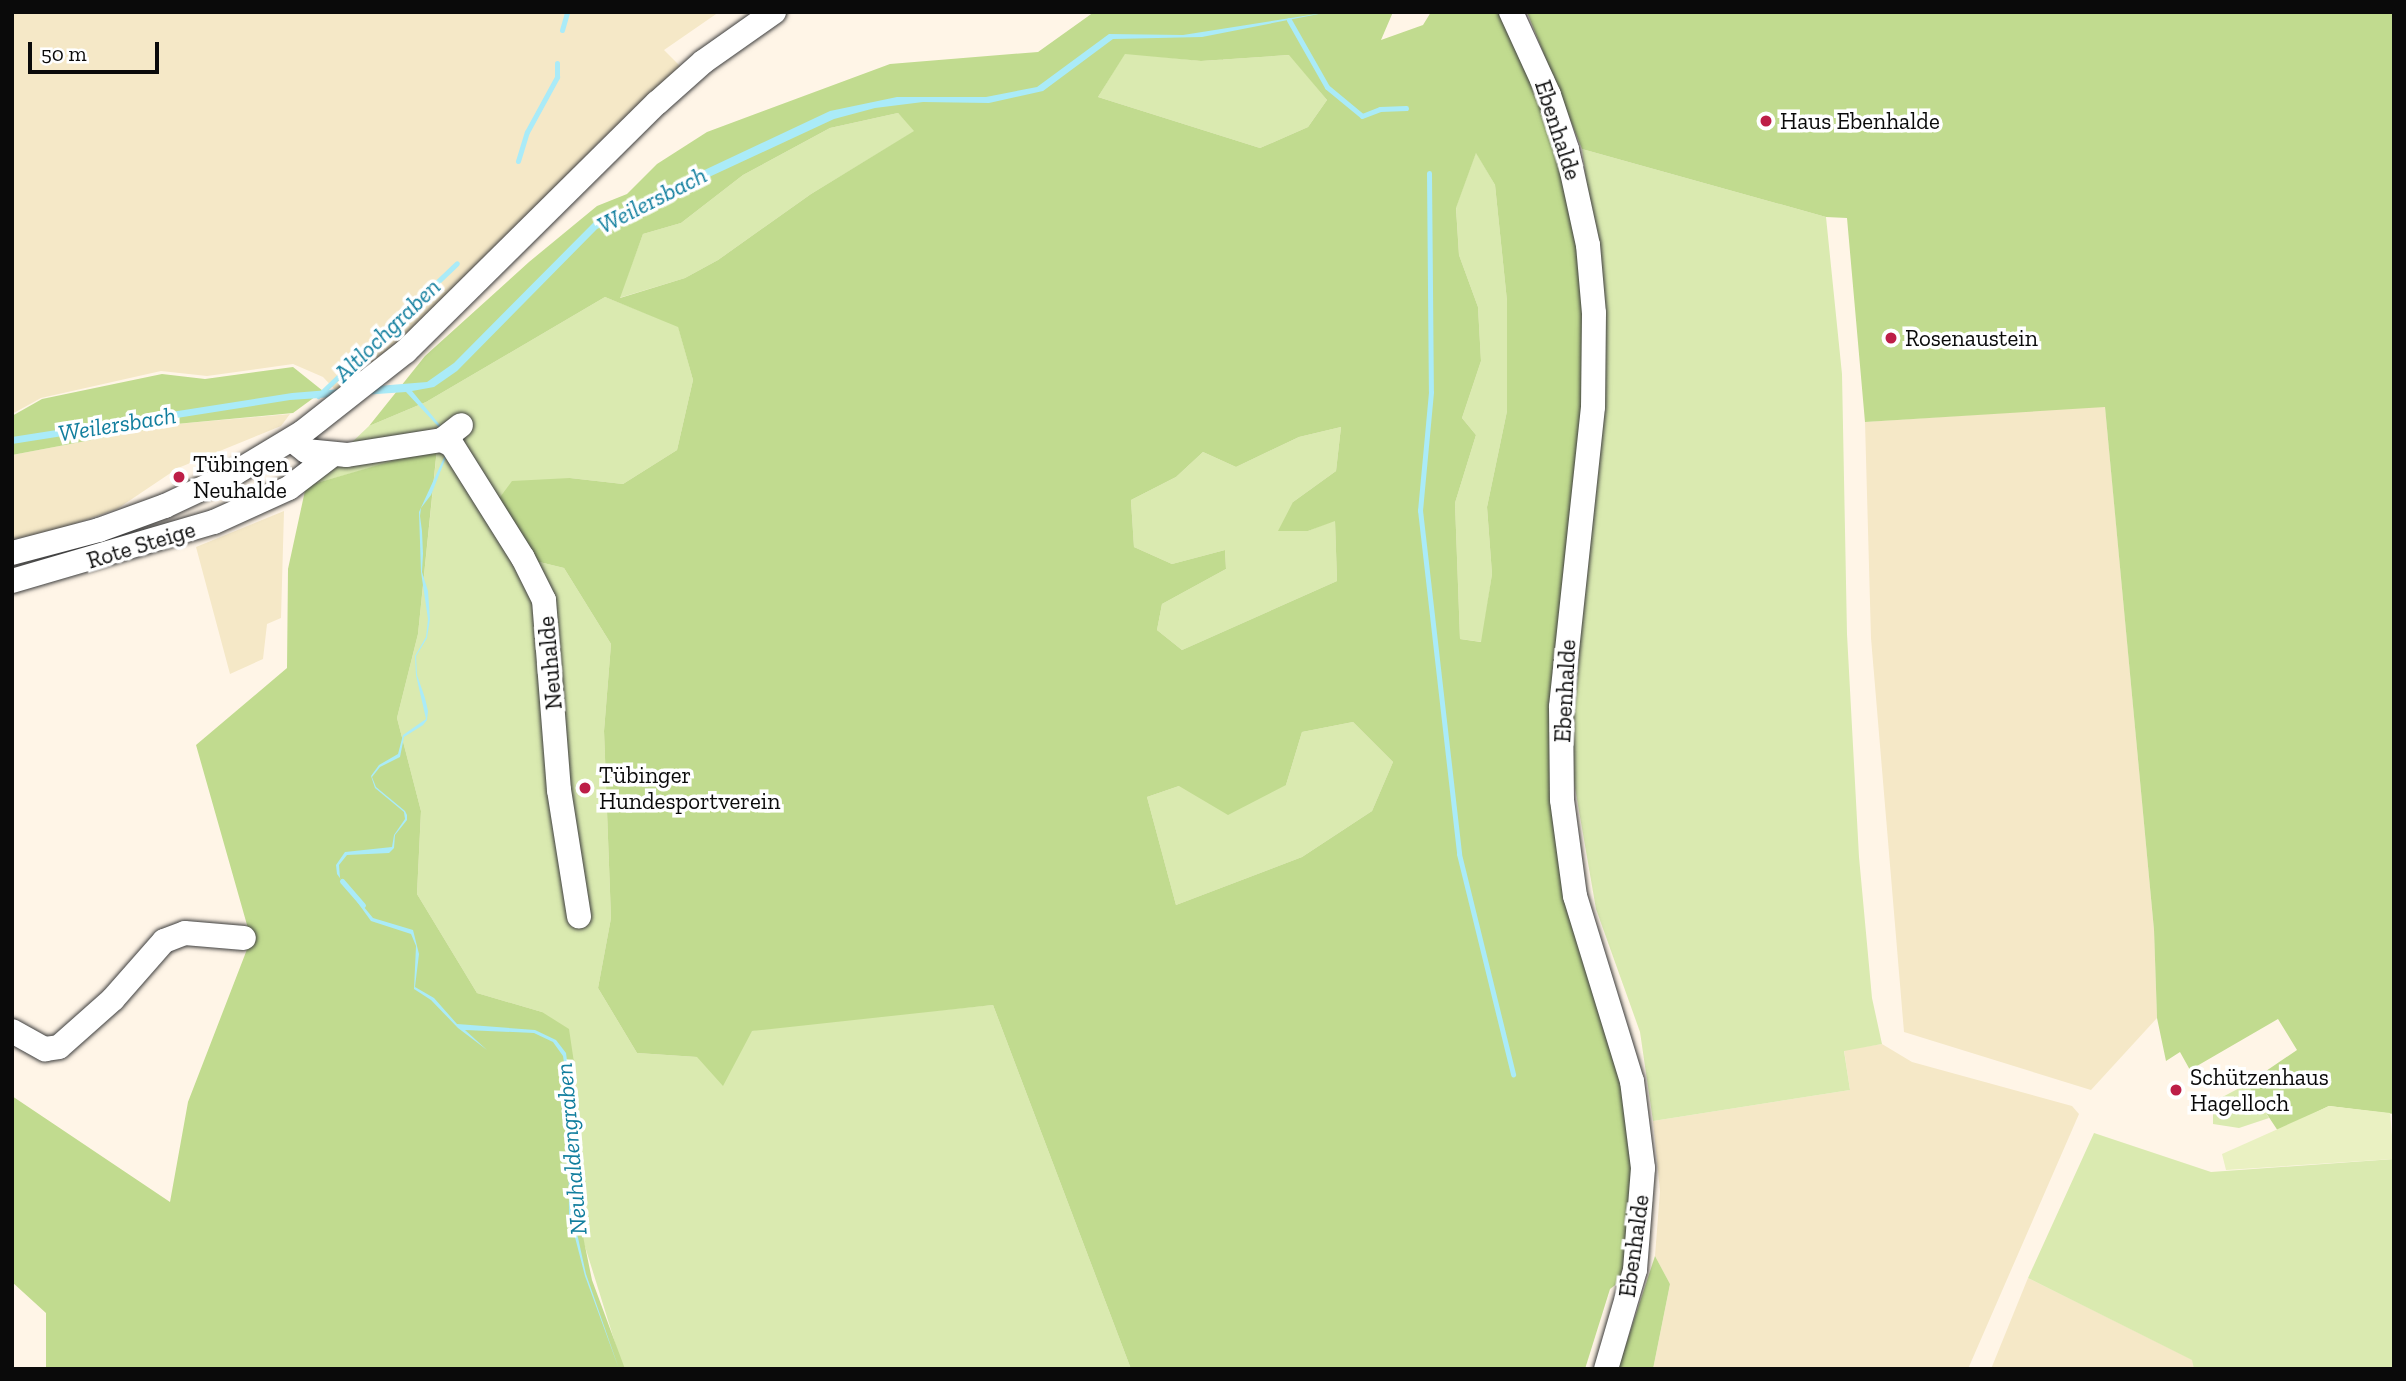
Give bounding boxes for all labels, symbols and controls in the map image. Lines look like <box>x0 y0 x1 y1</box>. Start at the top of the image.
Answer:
scale bar <box>32 28 163 72</box>
text: 50 m <box>41 41 87 66</box>
street label: Ebenhalde <box>1529 77 1587 183</box>
place label: Haus Ebenhalde <box>1780 107 1940 135</box>
marker: Haus Ebenhalde <box>1758 113 1774 129</box>
water label: Weilersbach <box>593 160 711 240</box>
water label: Altlochgraben <box>328 272 446 388</box>
place label: Rosenaustein <box>1905 324 2038 352</box>
marker: Rosenaustein <box>1883 330 1899 346</box>
water label: Weilersbach <box>56 400 178 448</box>
place label: Tübingen Neuhalde <box>193 450 289 504</box>
marker: Tübingen Neuhalde <box>171 469 187 485</box>
street label: Rote Steige <box>84 515 198 575</box>
street label: Neuhalde <box>532 615 568 711</box>
street label: Ebenhalde <box>1549 639 1581 743</box>
place label: Tübinger Hundesportverein <box>599 761 780 815</box>
marker: Tübinger Hundesportverein <box>577 780 593 796</box>
water label: Neuhaldengraben <box>549 1062 593 1236</box>
place label: Schützenhaus Hagelloch <box>2190 1063 2329 1117</box>
marker: Schützenhaus Hagelloch <box>2168 1082 2184 1098</box>
street label: Ebenhalde <box>1613 1193 1655 1299</box>

